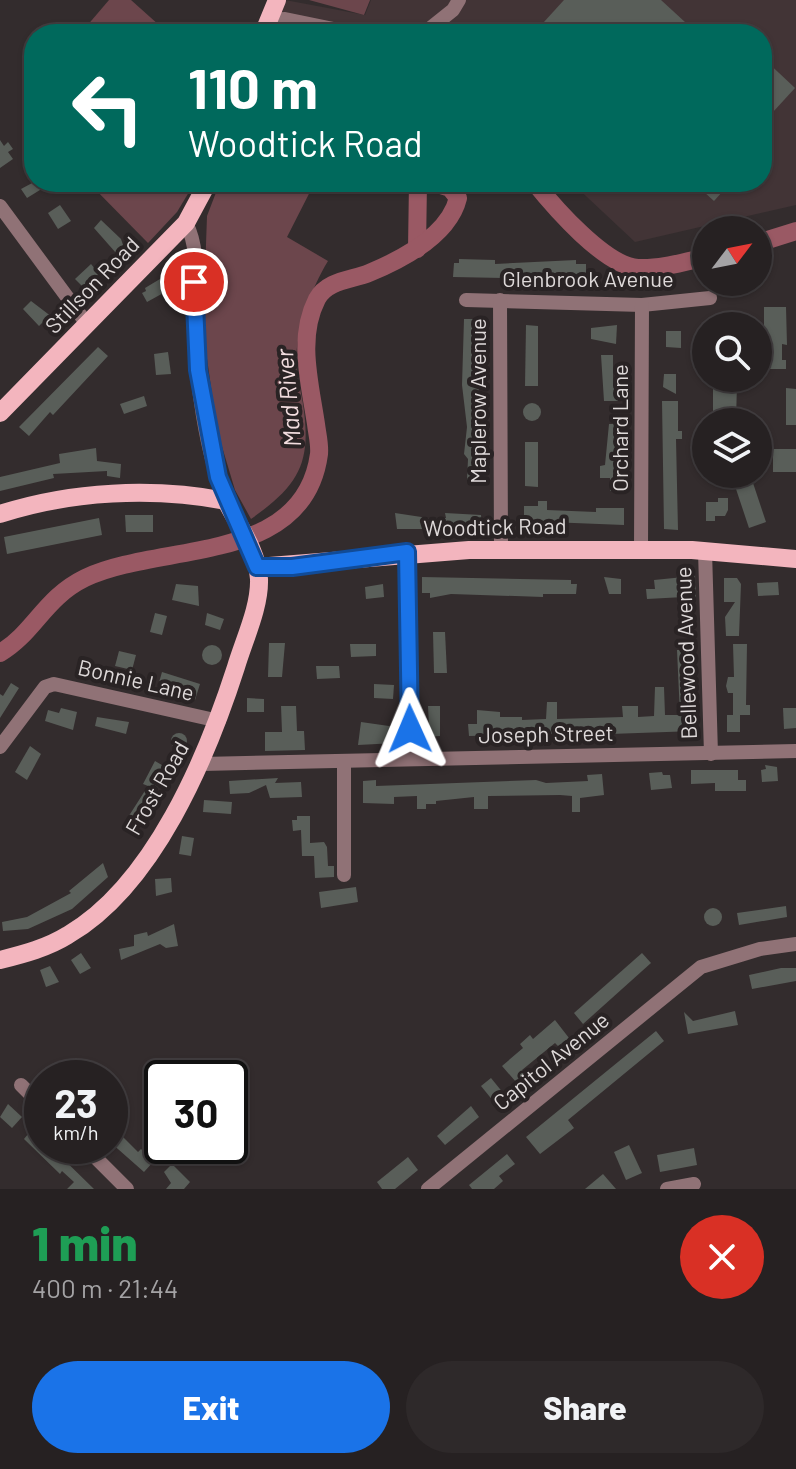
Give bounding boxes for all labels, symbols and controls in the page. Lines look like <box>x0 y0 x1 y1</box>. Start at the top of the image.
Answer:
text: 110 m <box>188 53 318 120</box>
icon: left <box>56 56 160 160</box>
text: Woodtick Road <box>188 121 423 164</box>
north arrow <box>692 216 772 296</box>
map controls <box>692 216 772 488</box>
street label: Stillson Road <box>39 231 144 338</box>
pin <box>160 248 228 316</box>
icon: arrive <box>172 260 216 304</box>
street label: Glenbrook Avenue <box>502 265 674 291</box>
button: search <box>692 312 772 392</box>
street label: Maplerow Avenue <box>464 318 490 484</box>
water label: Mad River <box>269 346 306 448</box>
street label: Orchard Lane <box>606 364 632 492</box>
button: layers <box>692 408 772 488</box>
street label: Woodtick Road <box>423 512 567 540</box>
street label: Bellewood Avenue <box>669 566 701 740</box>
street label: Bonnie Lane <box>76 653 197 705</box>
position arrow <box>368 687 452 771</box>
street label: Joseph Street <box>478 719 614 747</box>
street label: Frost Road <box>119 736 193 839</box>
street label: Capitol Avenue <box>487 1006 613 1115</box>
speed limit sign: 30 <box>144 1060 248 1164</box>
text: 23 <box>54 1078 98 1126</box>
text: km/h <box>53 1120 99 1144</box>
text: 1 min <box>32 1213 138 1271</box>
button: close <box>680 1215 764 1299</box>
text: 400 m · 21:44 <box>32 1272 178 1303</box>
button: Exit <box>32 1361 390 1453</box>
button: Share <box>406 1361 764 1453</box>

